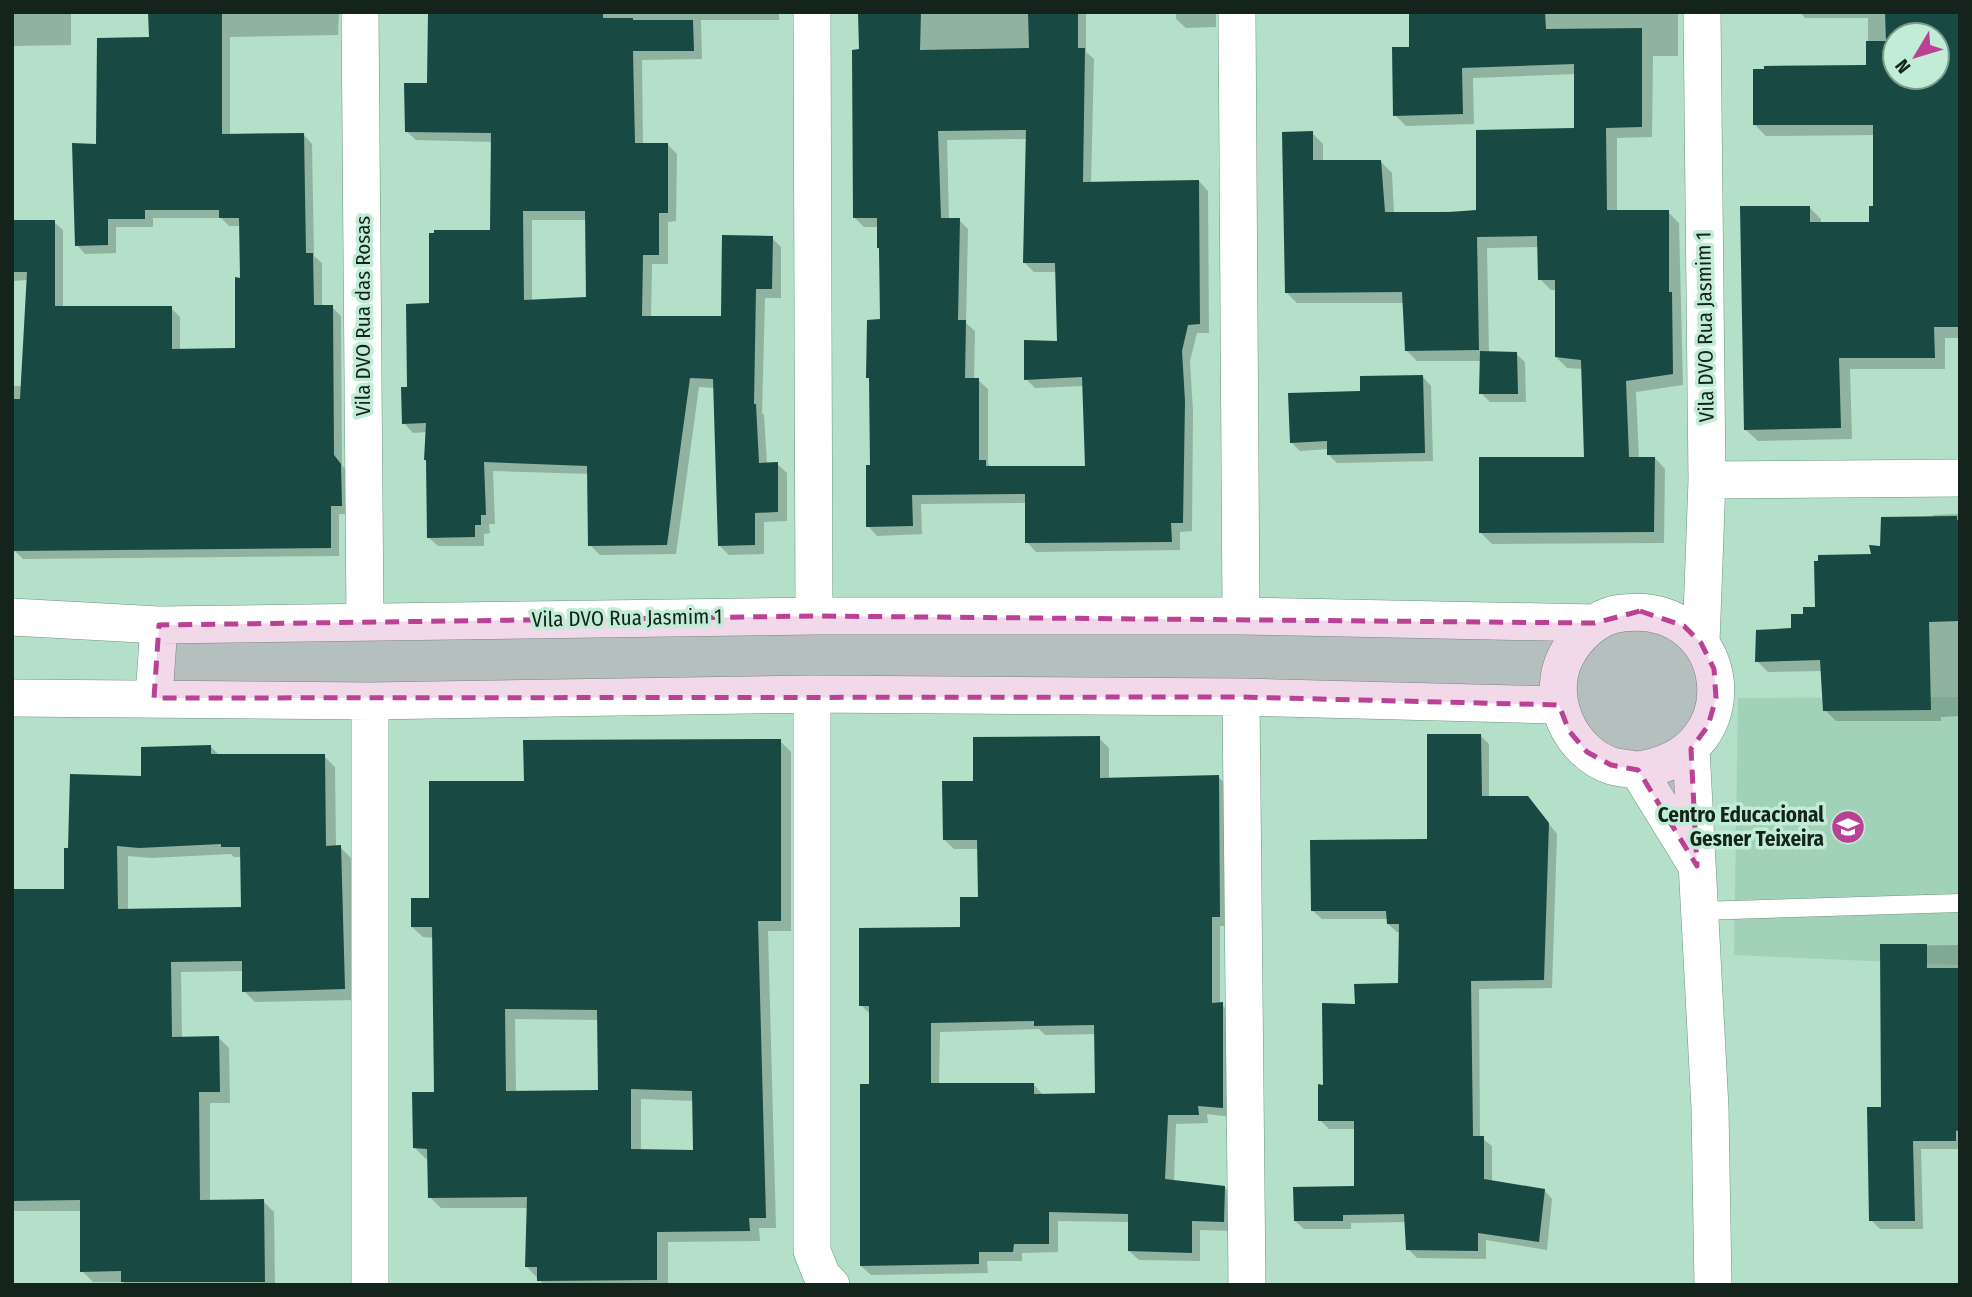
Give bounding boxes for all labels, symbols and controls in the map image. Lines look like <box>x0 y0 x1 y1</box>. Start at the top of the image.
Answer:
north arrow <box>1881 21 1951 91</box>
text: N <box>1890 55 1916 78</box>
street label: Vila DVO Rua das Rosas <box>350 216 376 416</box>
street label: Vila DVO Rua Jasmim 1 <box>1690 231 1720 423</box>
street label: Vila DVO Rua Jasmim 1 <box>531 603 723 633</box>
place label: Centro Educacional Gesner Teixeira <box>1658 802 1824 852</box>
school or university icon: Centro Educacional Gesner Teixeira <box>1829 808 1867 846</box>

